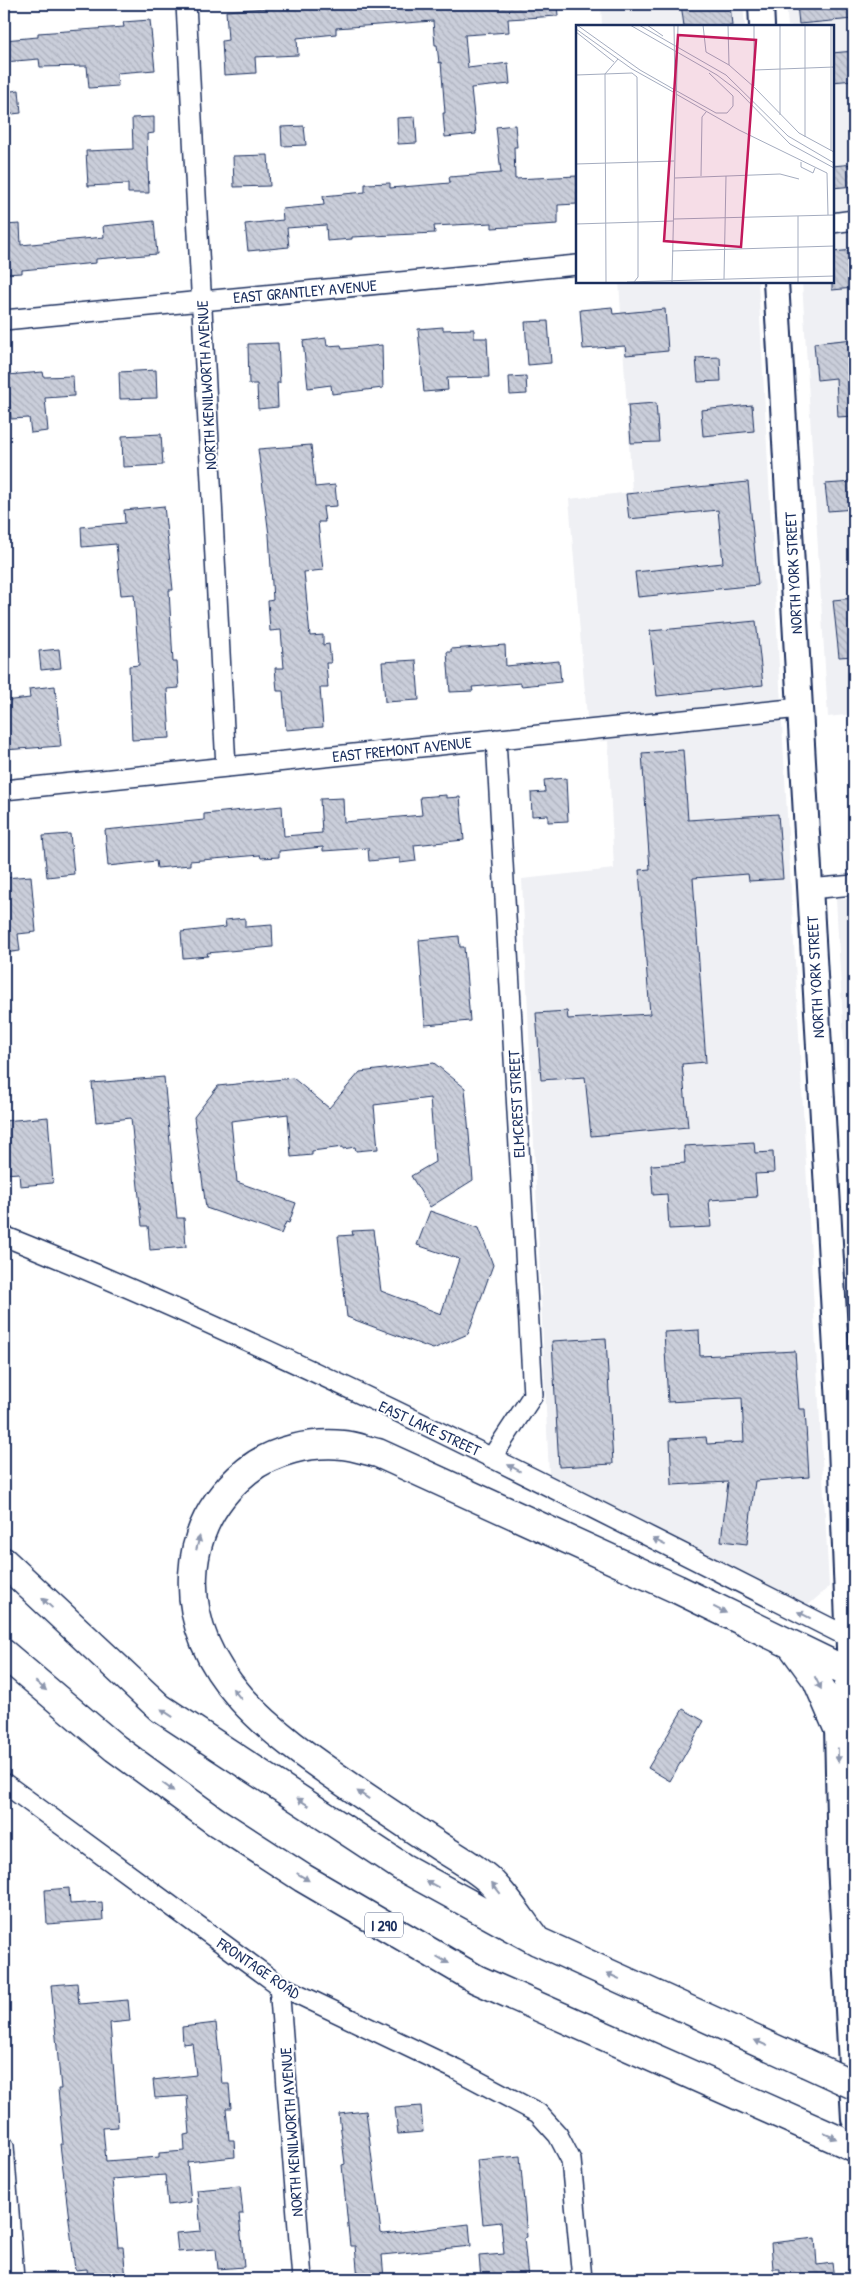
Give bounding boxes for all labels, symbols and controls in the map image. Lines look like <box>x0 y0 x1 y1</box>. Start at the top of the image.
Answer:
inset map <box>576 25 833 282</box>
street label: EAST GRANTLEY AVENUE <box>232 274 378 308</box>
street label: NORTH KENILWORTH AVENUE <box>191 300 221 470</box>
street label: NORTH YORK STREET <box>779 511 807 635</box>
street label: EAST FREMONT AVENUE <box>331 731 473 767</box>
street label: NORTH YORK STREET <box>801 915 829 1039</box>
street label: ELMCREST STREET <box>502 1049 530 1158</box>
street label: EAST LAKE STREET <box>375 1395 485 1461</box>
one-way arrow <box>507 1464 521 1472</box>
one-way arrow <box>194 1536 202 1551</box>
one-way arrow <box>652 1538 666 1546</box>
one-way arrow <box>42 1597 54 1609</box>
one-way arrow <box>713 1606 727 1614</box>
one-way arrow <box>797 1611 811 1619</box>
one-way arrow <box>814 1676 822 1690</box>
one-way arrow <box>34 1680 47 1691</box>
one-way arrow <box>232 1688 243 1700</box>
one-way arrow <box>160 1708 174 1718</box>
one-way arrow <box>834 1747 842 1763</box>
one-way arrow <box>161 1782 175 1792</box>
one-way arrow <box>357 1790 370 1800</box>
one-way arrow <box>296 1797 309 1807</box>
one-way arrow <box>296 1873 310 1882</box>
one-way arrow <box>425 1880 440 1888</box>
one-way arrow <box>491 1881 501 1895</box>
road number: I 290 <box>365 1912 403 1938</box>
street label: FRONTAGE ROAD <box>212 1931 305 2004</box>
one-way arrow <box>437 1955 450 1964</box>
one-way arrow <box>606 1971 620 1979</box>
one-way arrow <box>754 2038 768 2046</box>
street label: NORTH KENILWORTH AVENUE <box>274 2046 308 2218</box>
one-way arrow <box>823 2133 837 2141</box>

